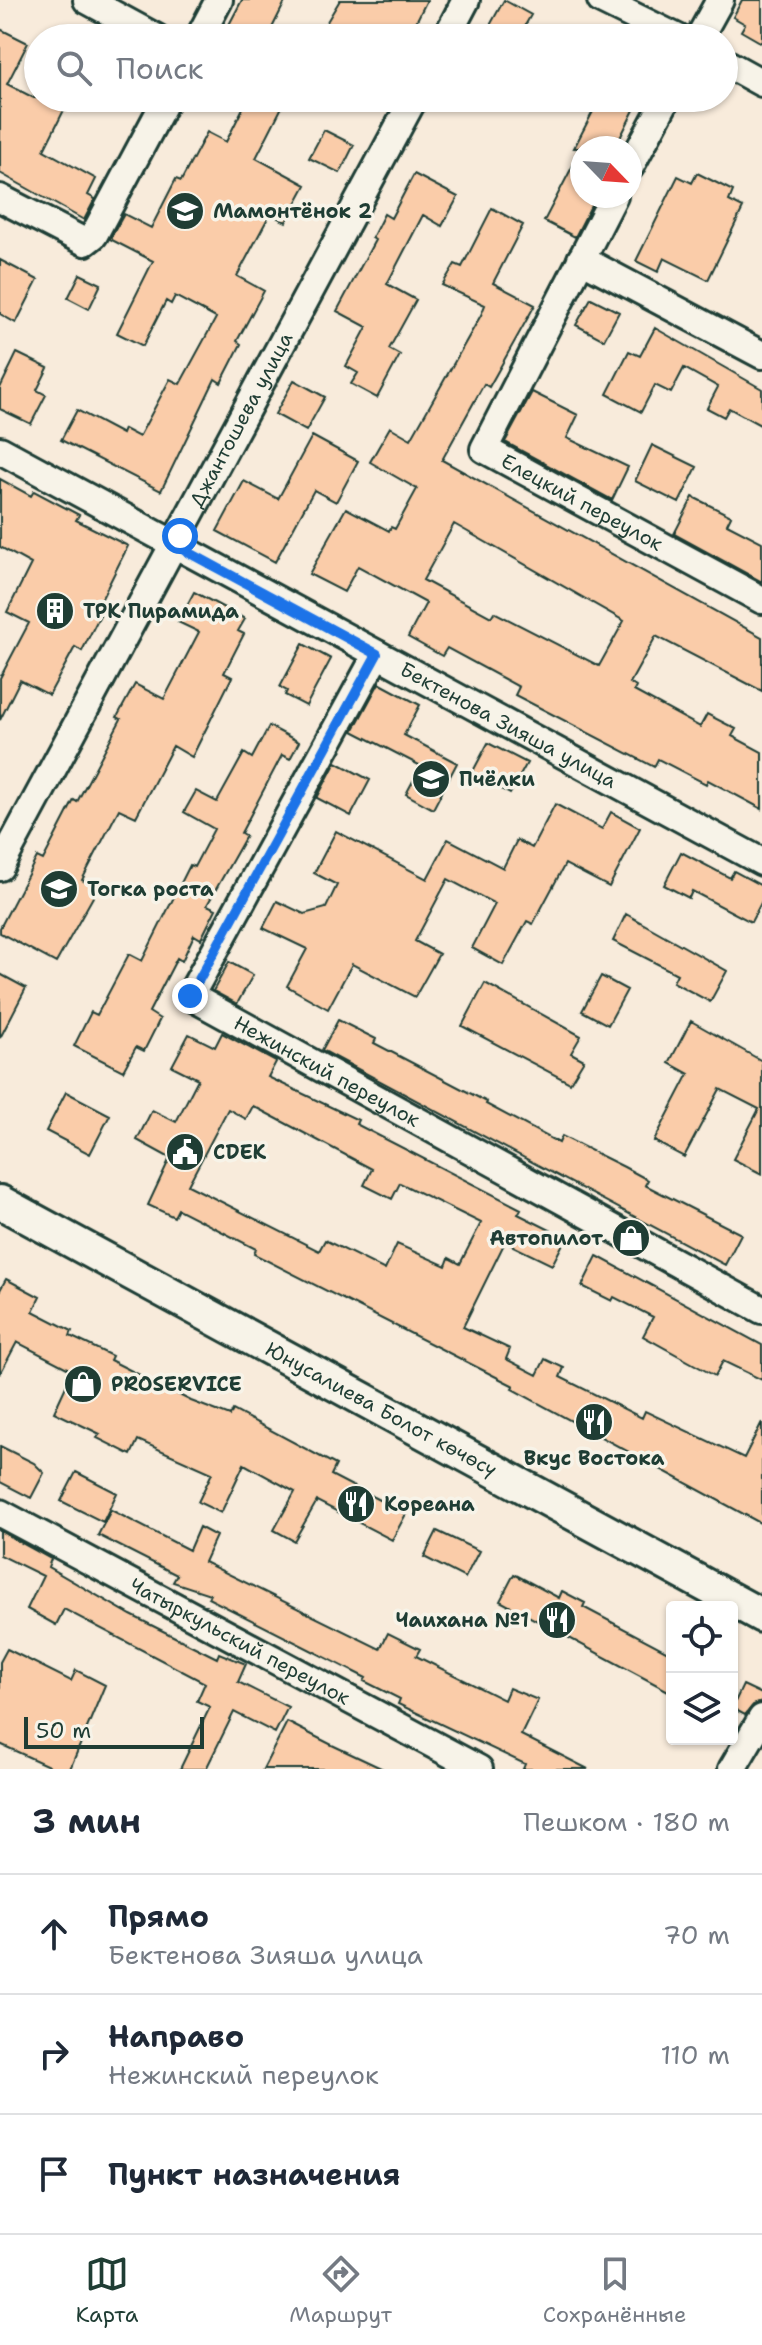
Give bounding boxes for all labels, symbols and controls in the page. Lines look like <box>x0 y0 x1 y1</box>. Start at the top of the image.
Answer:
search box <box>24 24 738 112</box>
icon: search <box>52 46 96 90</box>
text: Поиск <box>116 48 204 89</box>
north arrow <box>570 136 642 208</box>
school or university icon: Мамонтёнок 2 <box>164 190 206 232</box>
place label: Мамонтёнок 2 <box>213 198 372 224</box>
street label: Джантошева улица <box>183 327 299 512</box>
street label: Елецкий переулок <box>497 448 668 557</box>
route start <box>162 518 198 554</box>
building icon: ТРК Пирамида <box>34 590 76 632</box>
place label: ТРК Пирамида <box>83 598 239 624</box>
street label: Бектенова Зияша улица <box>396 656 622 794</box>
school or university icon: Пчёлки <box>410 758 452 800</box>
place label: Пчёлки <box>459 766 535 792</box>
school or university icon: Тогка роста <box>38 868 80 910</box>
place label: Тогка роста <box>87 876 214 902</box>
route end <box>172 978 208 1014</box>
street label: Нежинский переулок <box>229 1010 425 1133</box>
public building icon: CDEK <box>164 1131 206 1173</box>
place label: CDEK <box>213 1139 267 1165</box>
shop icon: Автопилот <box>610 1217 652 1259</box>
place label: Автопилот <box>489 1225 603 1251</box>
street label: Юнусалиева Болот көчөсү <box>261 1336 502 1483</box>
shop icon: PROSERVICE <box>62 1363 104 1405</box>
place label: PROSERVICE <box>111 1371 242 1397</box>
restaurant icon: Вкус Востока <box>573 1401 615 1443</box>
place label: Вкус Востока <box>524 1445 665 1471</box>
restaurant icon: Кореана <box>335 1483 377 1525</box>
place label: Кореана <box>384 1491 475 1517</box>
street label: Чатыркульский переулок <box>125 1572 355 1711</box>
restaurant icon: Чаихана №1 <box>536 1599 578 1641</box>
map controls <box>666 1601 738 1745</box>
button: locate <box>666 1601 738 1673</box>
place label: Чаихана №1 <box>395 1607 529 1633</box>
button: layers <box>666 1673 738 1745</box>
scale bar <box>24 1713 204 1749</box>
text: 50 m <box>36 1716 91 1745</box>
text: 3 мин <box>32 1798 141 1844</box>
text: Пешком · 180 m <box>524 1804 730 1839</box>
text: Прямо <box>108 1896 209 1937</box>
icon: ahead <box>32 1912 76 1956</box>
text: 70 m <box>663 1917 730 1952</box>
text: Бектенова Зияша улица <box>108 1937 423 1972</box>
text: Направо <box>108 2016 244 2057</box>
icon: right <box>32 2032 76 2076</box>
text: 110 m <box>660 2037 730 2072</box>
text: Нежинский переулок <box>108 2057 379 2092</box>
icon: arrive <box>32 2152 76 2196</box>
text: Пункт назначения <box>108 2154 400 2195</box>
tab: Карта <box>75 2252 138 2329</box>
tab: Маршрут <box>289 2252 392 2329</box>
tab: Сохранённые <box>543 2252 687 2329</box>

